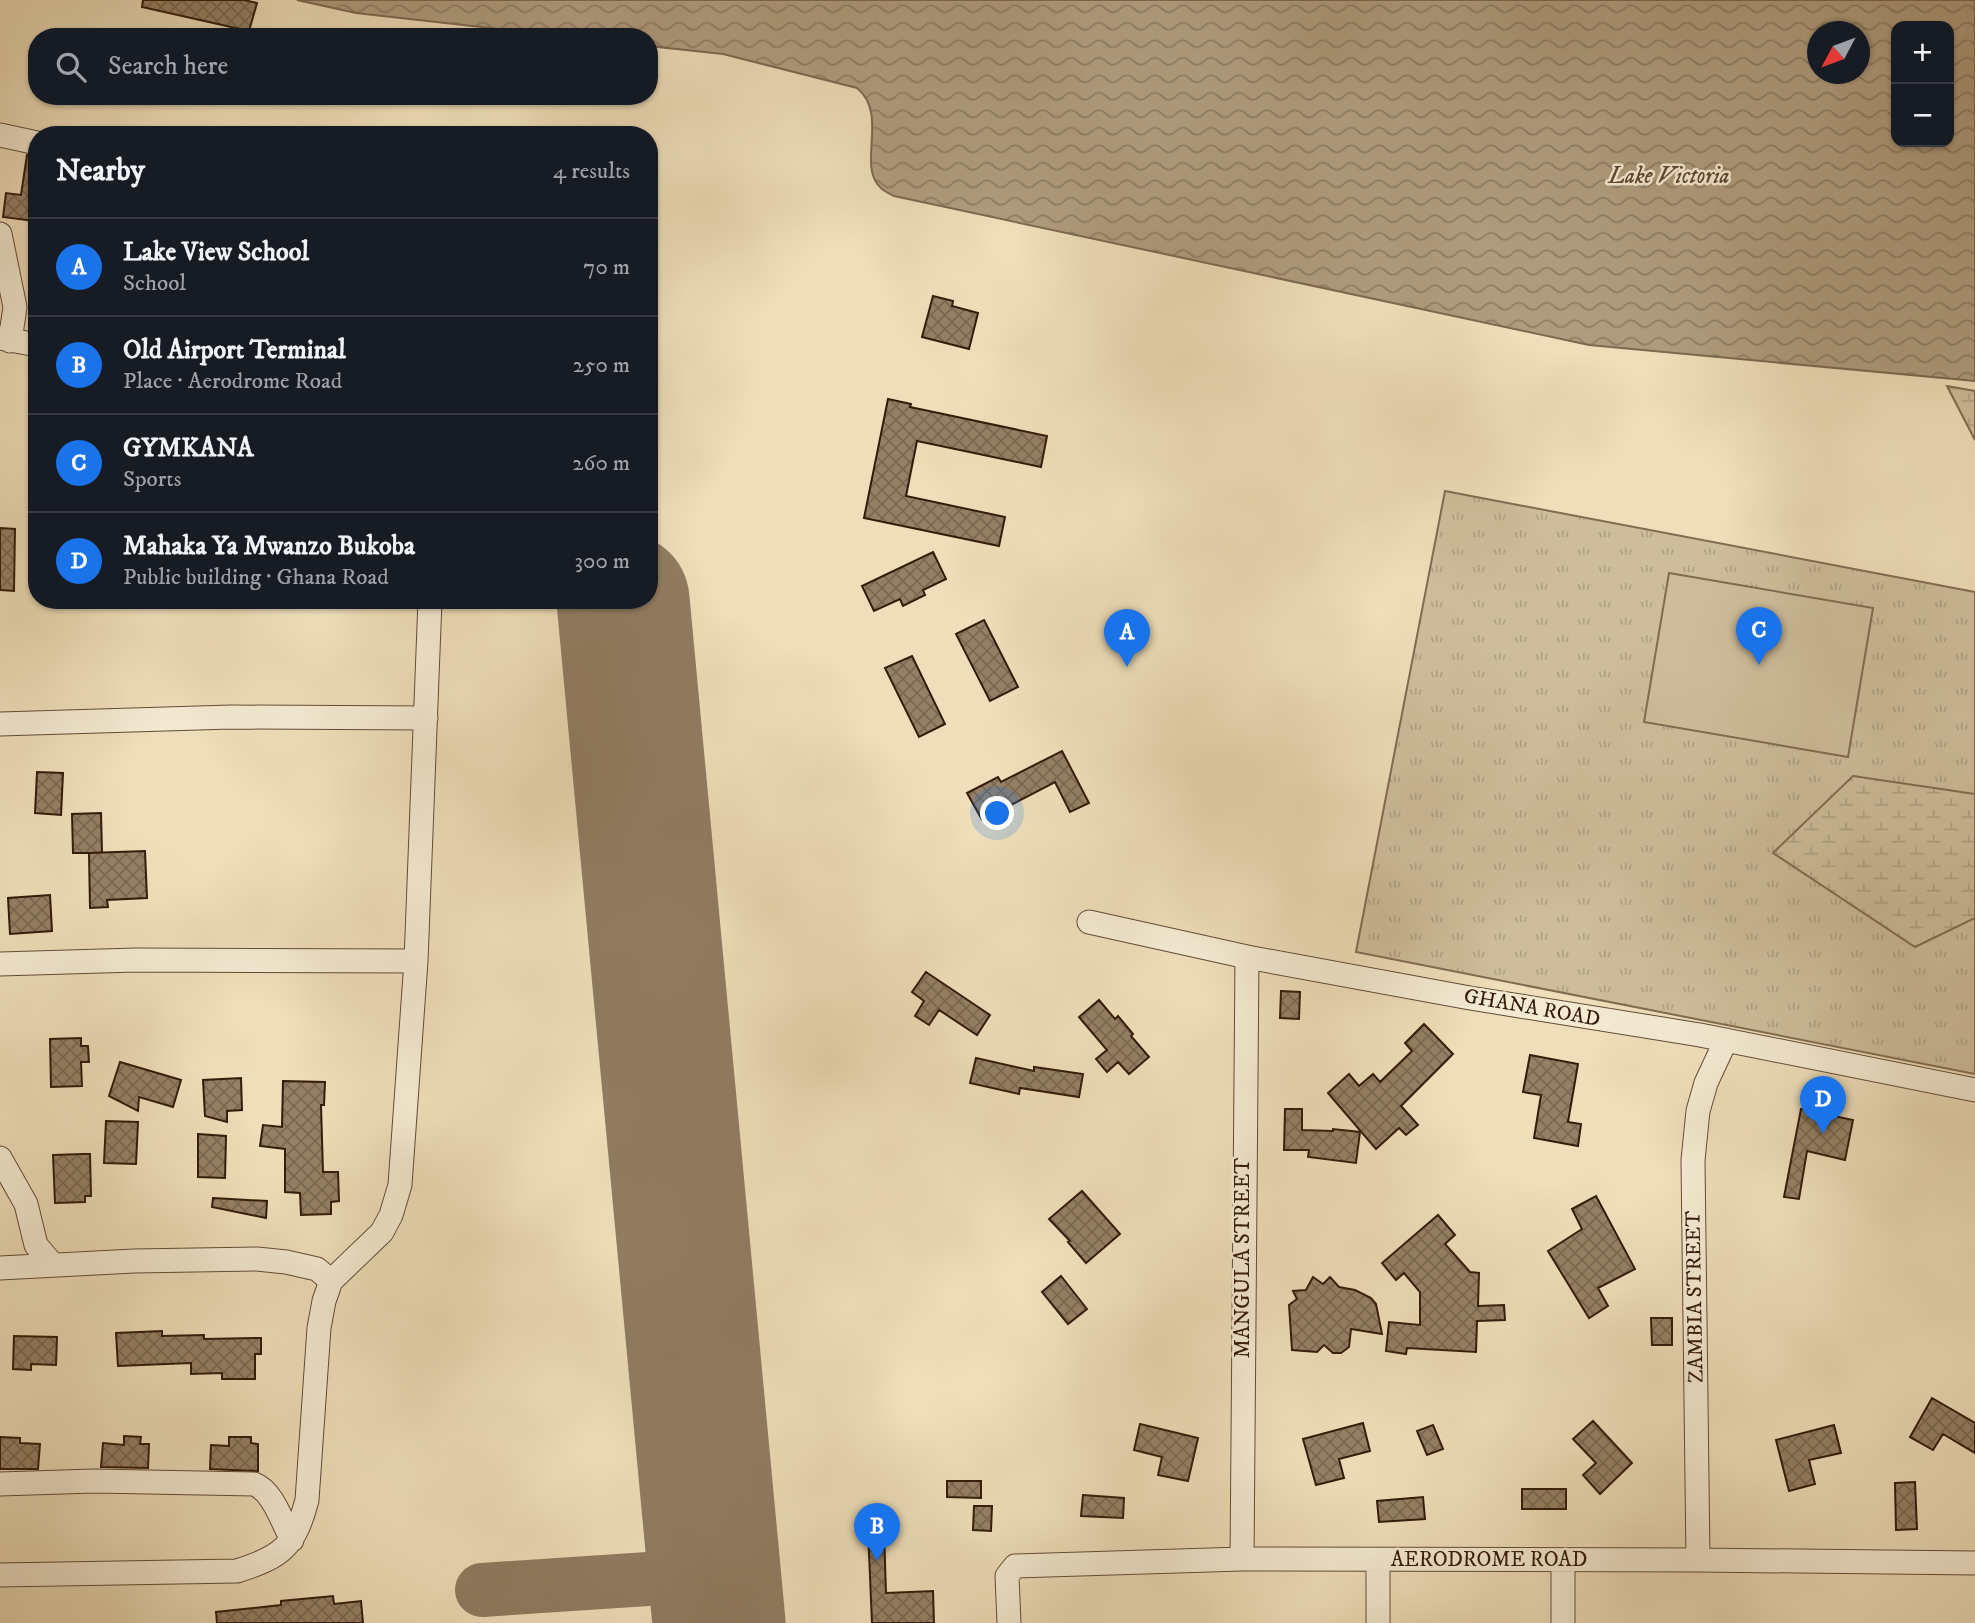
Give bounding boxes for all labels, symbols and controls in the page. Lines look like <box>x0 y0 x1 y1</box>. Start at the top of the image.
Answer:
north arrow <box>1807 21 1870 84</box>
map controls <box>1891 21 1954 147</box>
button: + <box>1891 21 1954 84</box>
search box <box>28 28 658 105</box>
icon: search <box>52 48 90 86</box>
text: Search here <box>108 50 228 83</box>
button: − <box>1891 84 1954 147</box>
text: Nearby <box>56 153 145 190</box>
text: 4 results <box>553 157 630 186</box>
water label: Lake Victoria <box>1606 162 1730 191</box>
text: Lake View School <box>123 236 309 269</box>
text: A <box>72 253 86 282</box>
text: 70 m <box>583 253 630 282</box>
text: School <box>123 269 186 298</box>
text: Old Airport Terminal <box>123 334 346 367</box>
text: B <box>72 351 86 380</box>
text: 250 m <box>573 351 630 380</box>
text: Place · Aerodrome Road <box>123 367 342 396</box>
text: GYMKANA <box>123 432 253 465</box>
text: C <box>71 449 87 478</box>
text: 260 m <box>572 449 630 478</box>
text: Sports <box>123 465 181 494</box>
text: Mahaka Ya Mwanzo Bukoba <box>123 530 415 563</box>
text: D <box>70 547 88 576</box>
text: 300 m <box>574 547 630 576</box>
text: Public building · Ghana Road <box>123 563 389 592</box>
pin: C <box>1736 607 1782 665</box>
pin: A <box>1104 609 1150 667</box>
your location <box>980 796 1014 830</box>
street label: GHANA ROAD <box>1462 983 1602 1033</box>
pin: D <box>1800 1076 1846 1134</box>
street label: MANGULA STREET <box>1230 1158 1256 1358</box>
street label: ZAMBIA STREET <box>1680 1210 1710 1383</box>
pin: B <box>854 1503 900 1561</box>
street label: AERODROME ROAD <box>1391 1547 1587 1573</box>

